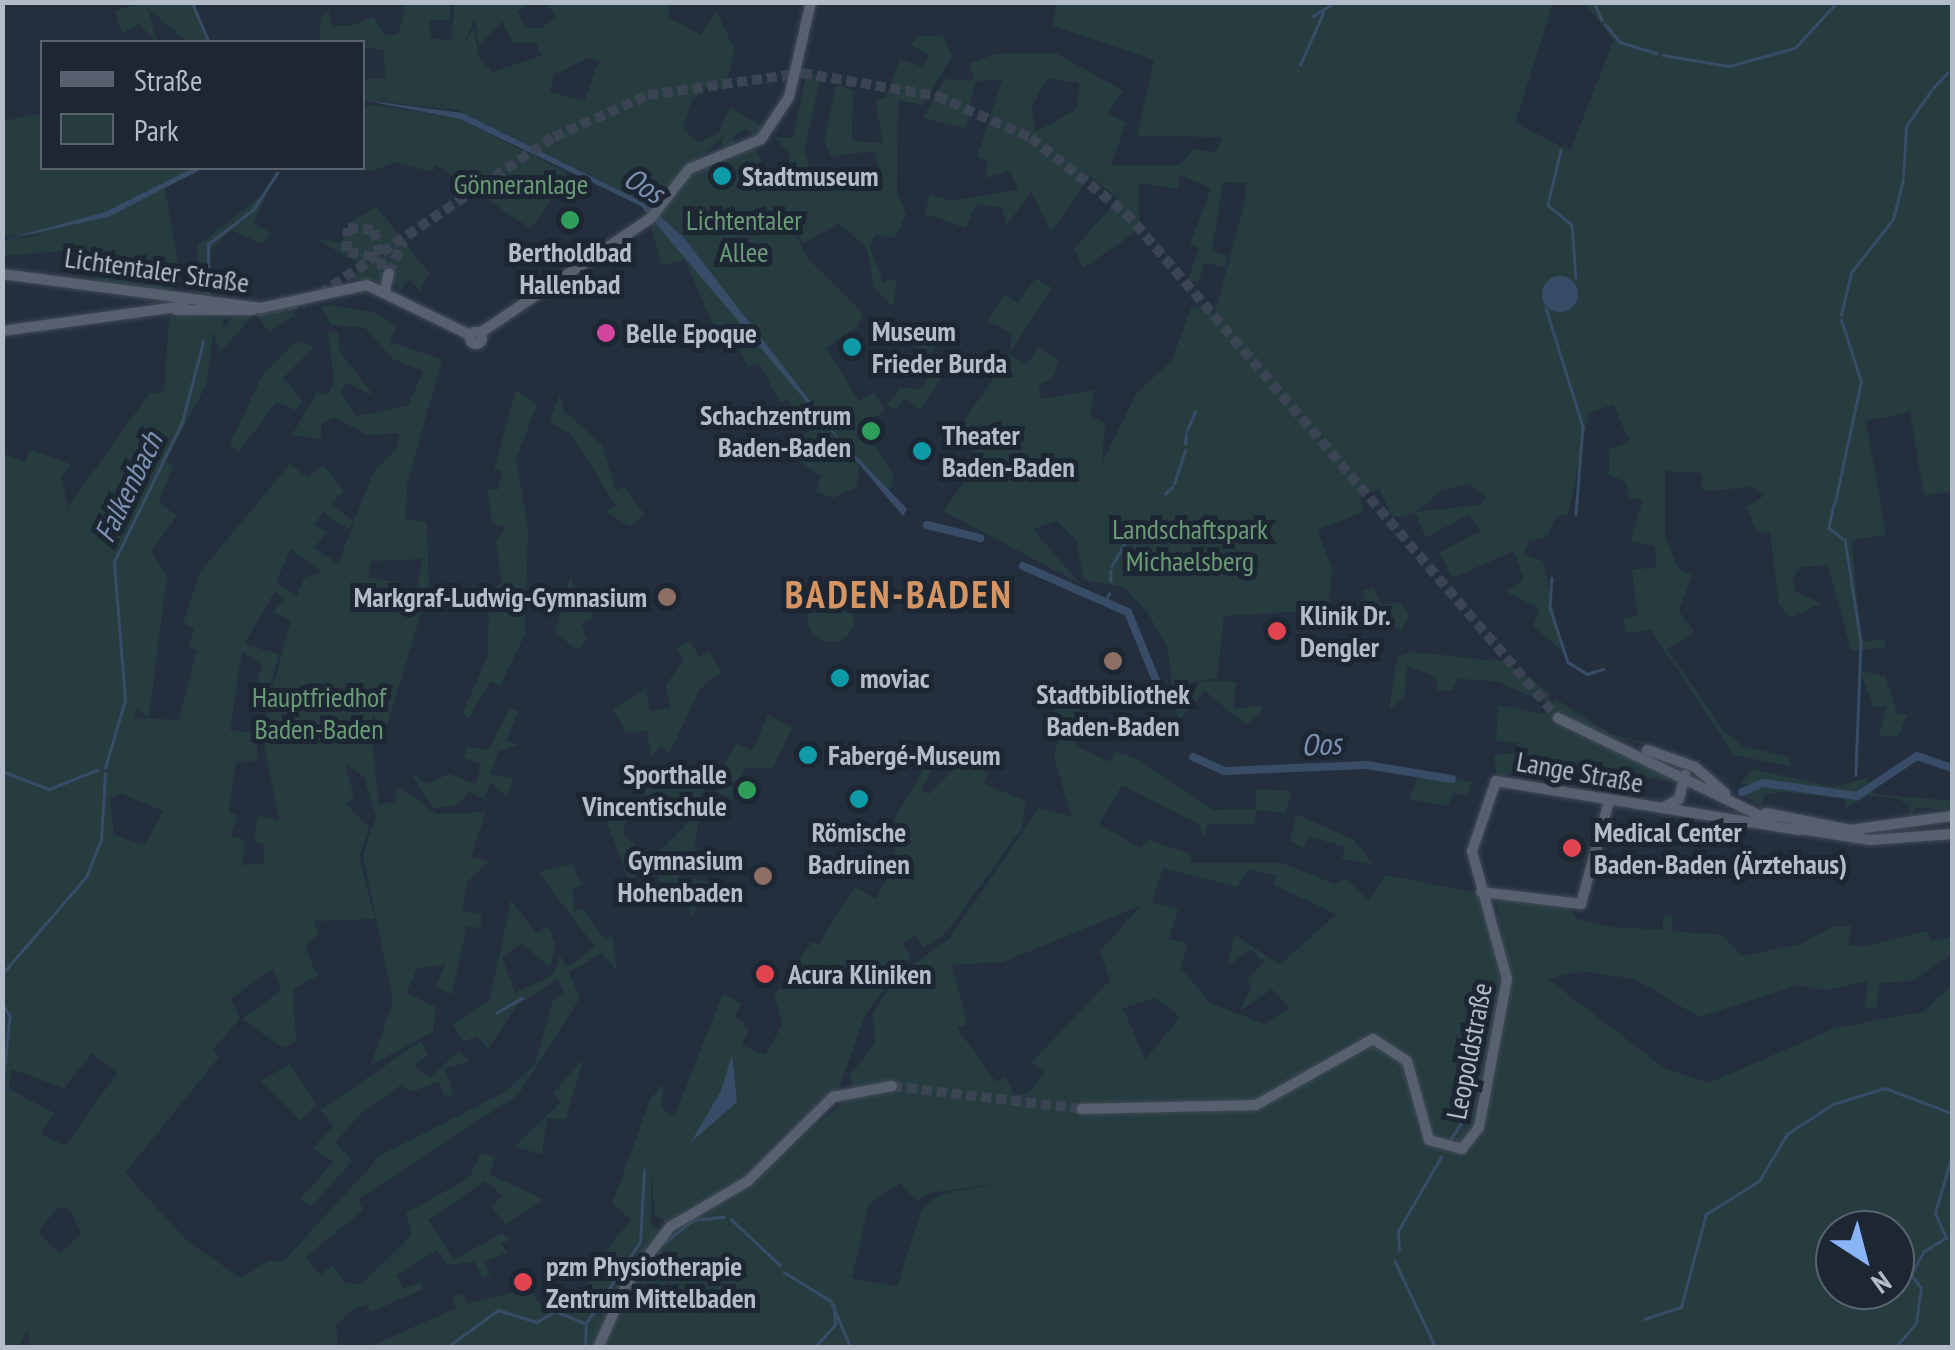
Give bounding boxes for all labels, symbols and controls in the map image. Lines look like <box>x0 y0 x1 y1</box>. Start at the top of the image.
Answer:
legend <box>40 40 365 170</box>
text: Straße <box>134 60 202 99</box>
text: Park <box>134 110 179 149</box>
water label: Oos <box>618 159 670 211</box>
place label: Stadtmuseum <box>742 159 878 193</box>
marker: Stadtmuseum <box>711 165 733 187</box>
park label: Gönneranlage <box>454 167 588 201</box>
park label: Lichtentaler Allee <box>686 203 802 269</box>
marker: Bertholdbad Hallenbad <box>559 209 581 231</box>
place label: Bertholdbad Hallenbad <box>508 235 632 301</box>
street label: Lichtentaler Straße <box>63 240 251 300</box>
place label: Museum Frieder Burda <box>872 314 1007 380</box>
place label: Belle Epoque <box>626 316 757 350</box>
marker: Belle Epoque <box>595 322 617 344</box>
marker: Museum Frieder Burda <box>841 336 863 358</box>
place label: Schachzentrum Baden-Baden <box>700 398 851 464</box>
place label: Theater Baden-Baden <box>942 418 1075 484</box>
marker: Schachzentrum Baden-Baden <box>860 420 882 442</box>
water label: Falkenbach <box>86 426 170 548</box>
marker: Theater Baden-Baden <box>911 440 933 462</box>
park label: Landschaftspark Michaelsberg <box>1112 512 1268 578</box>
district label: BADEN-BADEN <box>785 571 1013 617</box>
place label: Markgraf-Ludwig-Gymnasium <box>354 580 647 614</box>
marker: Markgraf-Ludwig-Gymnasium <box>656 586 678 608</box>
place label: Klinik Dr. Dengler <box>1300 598 1392 664</box>
marker: Klinik Dr. Dengler <box>1264 618 1290 644</box>
marker: Stadtbibliothek Baden-Baden <box>1102 650 1124 672</box>
place label: moviac <box>860 661 930 695</box>
marker: moviac <box>829 667 851 689</box>
place label: Stadtbibliothek Baden-Baden <box>1036 677 1190 743</box>
park label: Hauptfriedhof Baden-Baden <box>252 680 386 746</box>
water label: Oos <box>1300 725 1342 763</box>
place label: Fabergé-Museum <box>828 738 1001 772</box>
marker: Fabergé-Museum <box>797 744 819 766</box>
street label: Lange Straße <box>1514 744 1646 800</box>
place label: Sporthalle Vincentischule <box>582 757 727 823</box>
marker: Sporthalle Vincentischule <box>736 779 758 801</box>
marker: Römische Badruinen <box>848 788 870 810</box>
place label: Römische Badruinen <box>808 815 910 881</box>
place label: Medical Center Baden-Baden (Ärztehaus) <box>1594 815 1847 881</box>
marker: Medical Center Baden-Baden (Ärztehaus) <box>1559 835 1585 861</box>
place label: Gymnasium Hohenbaden <box>618 843 743 909</box>
marker: Gymnasium Hohenbaden <box>752 865 774 887</box>
place label: Acura Kliniken <box>788 957 932 991</box>
marker: Acura Kliniken <box>752 961 778 987</box>
street label: Leopoldstraße <box>1439 980 1499 1122</box>
north arrow <box>1815 1210 1915 1310</box>
place label: pzm Physiotherapie Zentrum Mittelbaden <box>546 1249 756 1315</box>
text: N <box>1865 1264 1899 1302</box>
marker: pzm Physiotherapie Zentrum Mittelbaden <box>510 1269 536 1295</box>

